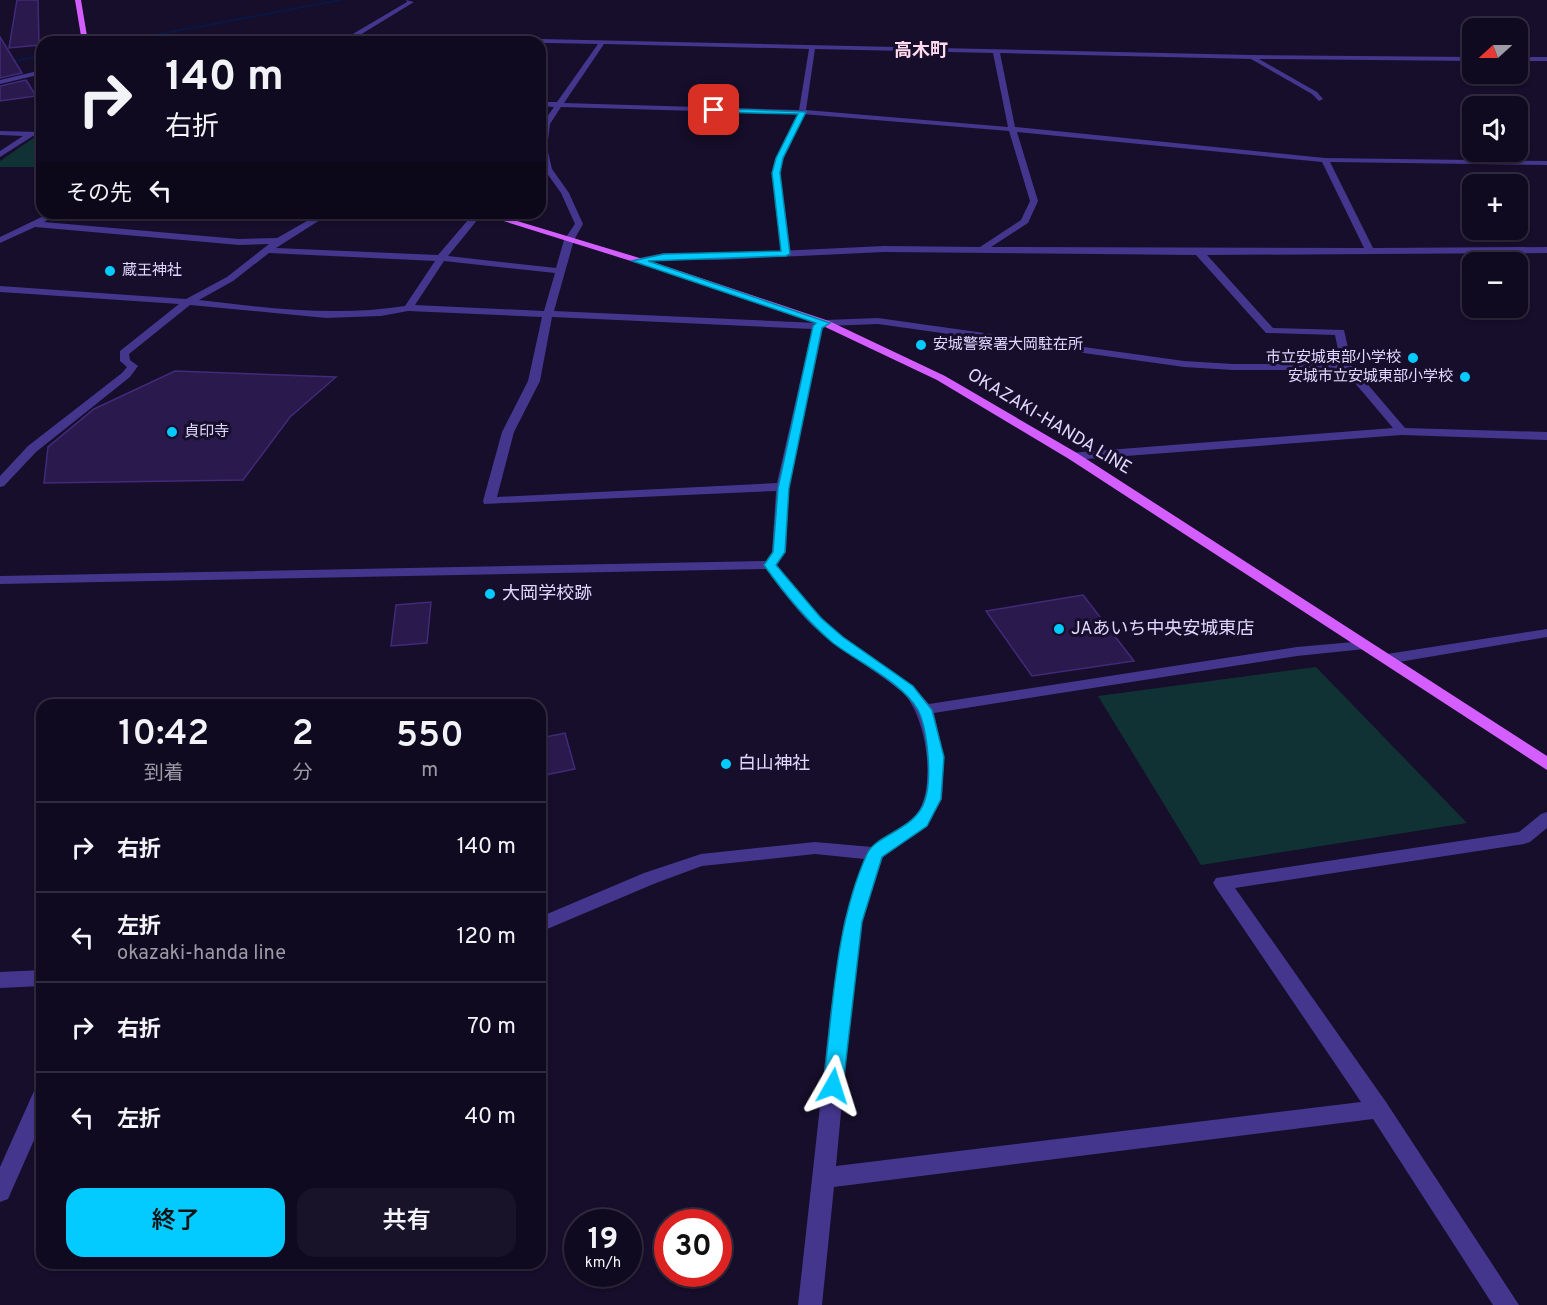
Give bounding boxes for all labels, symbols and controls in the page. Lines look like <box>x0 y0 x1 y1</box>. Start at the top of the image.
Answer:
north arrow <box>1462 18 1528 84</box>
map controls <box>1462 18 1528 318</box>
district label: 高木町 <box>894 40 948 63</box>
text: 140 m <box>165 52 284 105</box>
icon: right <box>66 60 144 138</box>
pin <box>688 84 739 135</box>
icon: arrive <box>697 93 730 126</box>
button: sound <box>1462 96 1528 162</box>
text: 右折 <box>165 111 219 145</box>
icon: left <box>144 174 177 207</box>
button: + <box>1462 174 1528 240</box>
text: その先 <box>66 181 132 208</box>
button: − <box>1462 252 1528 318</box>
place label: 蔵王神社 <box>122 262 182 281</box>
marker: 蔵王神社 <box>103 264 117 278</box>
place label: 安城警察署大岡駐在所 <box>933 336 1083 355</box>
marker: 安城警察署大岡駐在所 <box>914 338 928 352</box>
place label: 市立安城東部小学校 <box>1266 349 1401 368</box>
marker: 市立安城東部小学校 <box>1406 351 1420 365</box>
street label: OKAZAKI-HANDA LINE <box>963 364 1135 480</box>
place label: 安城市立安城東部小学校 <box>1288 368 1453 387</box>
marker: 安城市立安城東部小学校 <box>1458 370 1472 384</box>
place label: 貞印寺 <box>184 423 229 442</box>
marker: 貞印寺 <box>165 425 179 439</box>
place label: 大岡学校跡 <box>502 583 592 606</box>
marker: 大岡学校跡 <box>483 587 497 601</box>
place label: JAあいち中央安城東店 <box>1071 618 1254 641</box>
marker: JAあいち中央安城東店 <box>1052 622 1066 636</box>
text: 10:42 <box>118 712 209 758</box>
text: 2 <box>292 712 314 758</box>
text: 550 <box>396 714 464 760</box>
place label: 白山神社 <box>738 753 810 776</box>
marker: 白山神社 <box>719 757 733 771</box>
text: m <box>421 758 438 784</box>
text: 到着 <box>144 761 184 787</box>
text: 分 <box>293 761 313 787</box>
icon: right <box>66 831 99 864</box>
text: 140 m <box>457 834 516 861</box>
text: 右折 <box>117 837 161 864</box>
text: 左折 <box>117 914 161 941</box>
icon: left <box>66 921 99 954</box>
text: 120 m <box>456 924 516 951</box>
text: okazaki-handa line <box>117 941 286 967</box>
icon: right <box>66 1011 99 1044</box>
text: 70 m <box>467 1014 516 1041</box>
text: 右折 <box>117 1017 161 1044</box>
position arrow <box>801 1054 865 1118</box>
icon: left <box>66 1101 99 1134</box>
text: 40 m <box>464 1104 516 1131</box>
text: 左折 <box>117 1107 161 1134</box>
button: 終了 <box>66 1188 285 1257</box>
button: 共有 <box>297 1188 516 1257</box>
speed limit sign: 30 <box>654 1209 732 1287</box>
text: 19 <box>588 1222 618 1259</box>
text: km/h <box>585 1254 621 1273</box>

